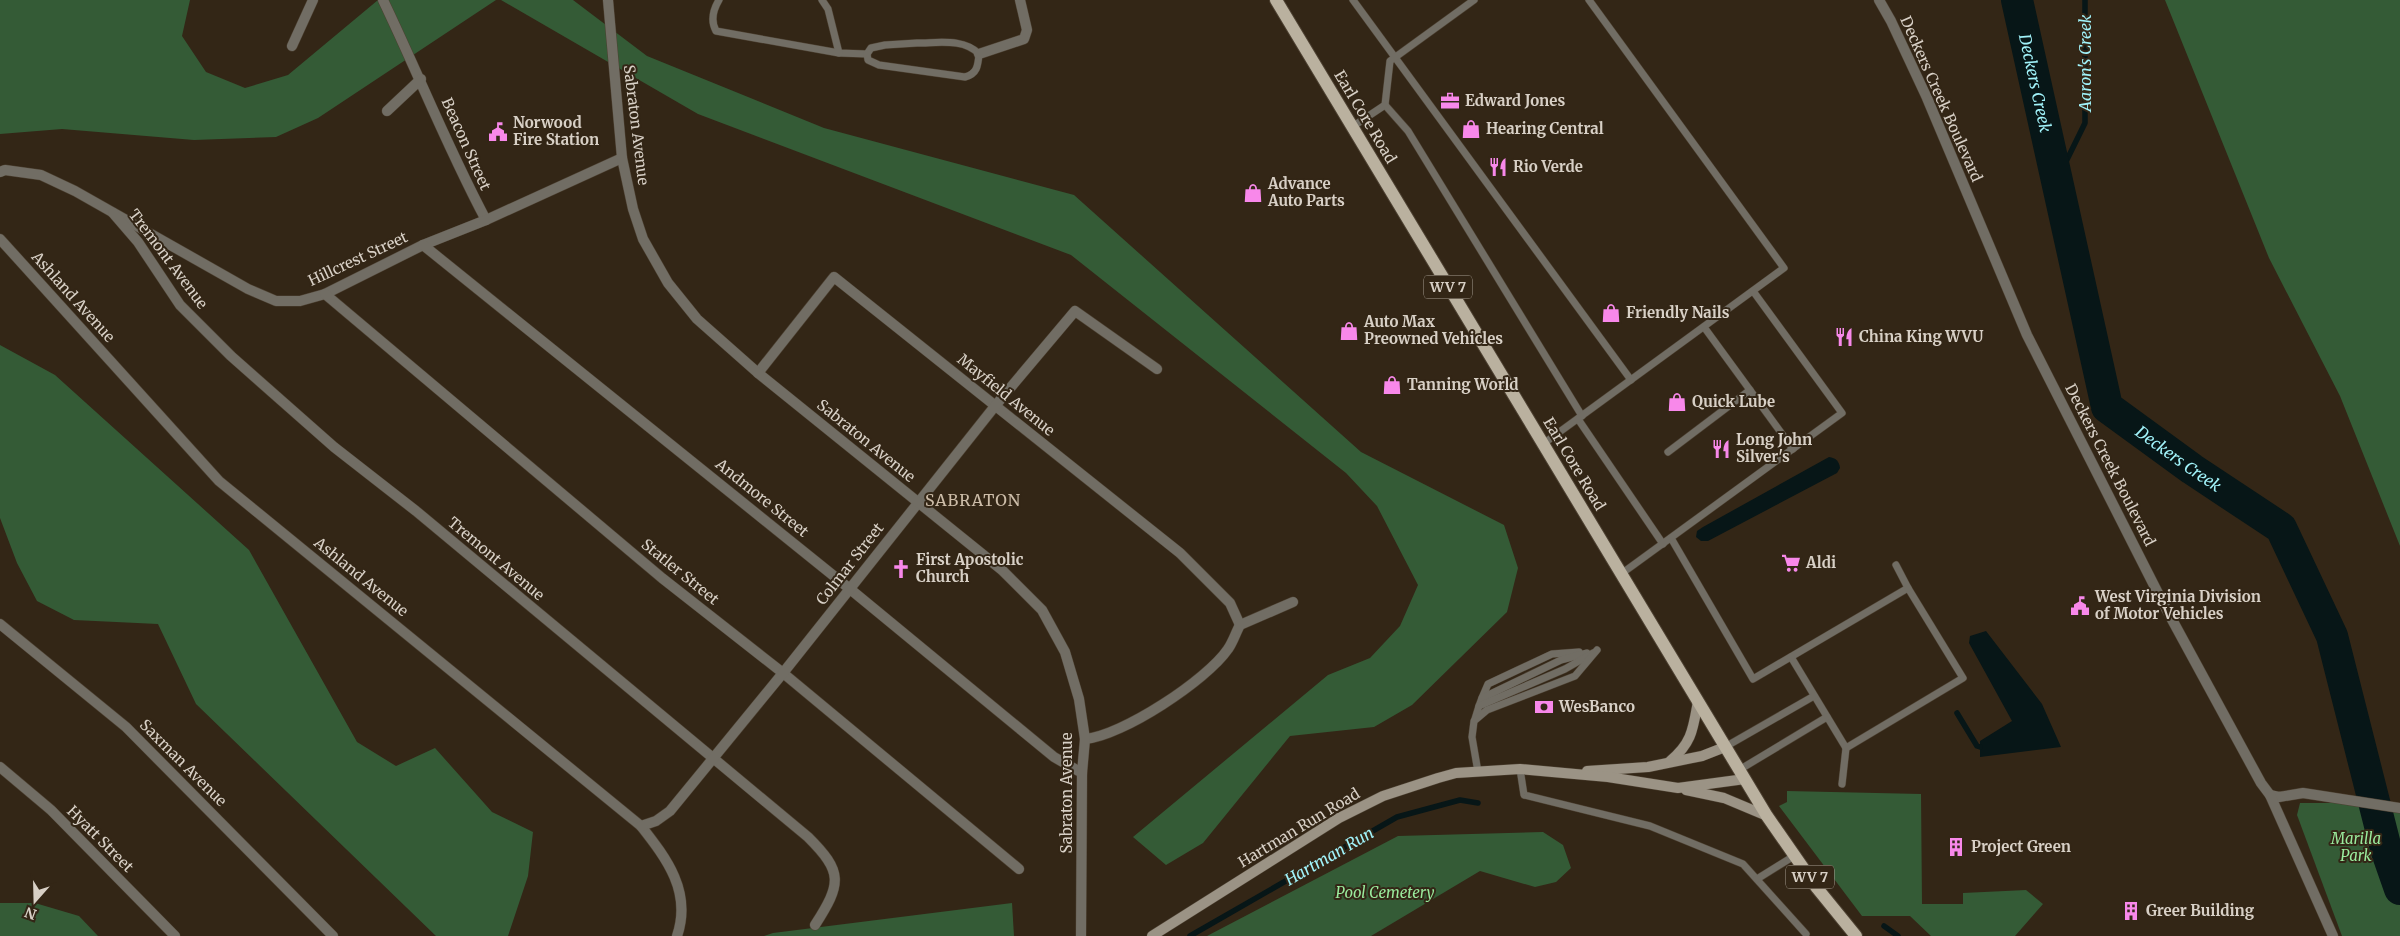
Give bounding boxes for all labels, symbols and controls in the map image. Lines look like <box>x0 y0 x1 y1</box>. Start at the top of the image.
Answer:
street label: Deckers Creek Boulevard <box>1896 13 1987 185</box>
water label: Aaron's Creek <box>2075 14 2095 114</box>
water label: Deckers Creek <box>2015 31 2056 134</box>
street label: Sabraton Avenue <box>620 64 653 186</box>
street label: Earl Core Road <box>1330 67 1401 167</box>
office icon: Edward Jones <box>1439 90 1461 112</box>
place label: Edward Jones <box>1465 91 1566 110</box>
street label: Beacon Street <box>438 95 495 193</box>
place label: Norwood Fire Station <box>513 113 599 149</box>
shop icon: Hearing Central <box>1460 118 1482 140</box>
place label: Hearing Central <box>1486 119 1604 138</box>
public building icon: Norwood Fire Station <box>487 121 509 143</box>
restaurant icon: Rio Verde <box>1487 156 1509 178</box>
place label: Rio Verde <box>1513 157 1583 176</box>
place label: Advance Auto Parts <box>1267 174 1345 210</box>
shop icon: Advance Auto Parts <box>1242 182 1264 204</box>
street label: Tremont Avenue <box>125 205 212 312</box>
street label: Hillcrest Street <box>305 227 411 290</box>
street label: Ashland Avenue <box>27 247 119 346</box>
road number: WV 7 <box>1424 276 1472 298</box>
shop icon: Friendly Nails <box>1600 302 1622 324</box>
place label: Friendly Nails <box>1626 303 1730 322</box>
place label: Auto Max Preowned Vehicles <box>1363 312 1503 348</box>
shop icon: Auto Max Preowned Vehicles <box>1338 320 1360 342</box>
restaurant icon: China King WVU <box>1833 326 1855 348</box>
place label: China King WVU <box>1859 327 1984 346</box>
street label: Mayfield Avenue <box>954 350 1059 440</box>
shop icon: Tanning World <box>1381 374 1403 396</box>
place label: Tanning World <box>1407 375 1519 394</box>
street label: Deckers Creek Boulevard <box>2061 381 2160 549</box>
shop icon: Quick Lube <box>1666 391 1688 413</box>
place label: Quick Lube <box>1692 392 1775 411</box>
street label: Sabraton Avenue <box>813 395 919 486</box>
street label: Earl Core Road <box>1539 414 1610 514</box>
water label: Deckers Creek <box>2131 421 2225 496</box>
place label: Long John Silver's <box>1736 430 1812 466</box>
restaurant icon: Long John Silver's <box>1710 438 1732 460</box>
street label: Andmore Street <box>711 454 813 541</box>
district label: SABRATON <box>925 490 1021 510</box>
street label: Tremont Avenue <box>444 513 548 605</box>
street label: Colmar Street <box>812 519 888 609</box>
street label: Ashland Avenue <box>310 532 412 620</box>
street label: Statler Street <box>638 535 723 609</box>
place label: First Apostolic Church <box>916 550 1024 586</box>
supermarket icon: Aldi <box>1780 552 1802 574</box>
place label: Aldi <box>1805 553 1836 572</box>
church icon: First Apostolic Church <box>890 558 912 580</box>
place label: West Virginia Division of Motor Vehicles <box>2094 587 2261 623</box>
public building icon: West Virginia Division of Motor Vehicles <box>2069 595 2091 617</box>
bank icon: WesBanco <box>1533 696 1555 718</box>
place label: WesBanco <box>1558 697 1635 716</box>
street label: Saxman Avenue <box>136 715 231 810</box>
street label: Sabraton Avenue <box>1057 732 1076 854</box>
street label: Hartman Run Road <box>1235 785 1363 871</box>
street label: Hyatt Street <box>63 801 138 876</box>
water label: Hartman Run <box>1281 823 1377 889</box>
park label: Marilla Park <box>2330 829 2381 865</box>
building icon: Project Green <box>1945 836 1967 858</box>
place label: Project Green <box>1971 837 2071 856</box>
road number: WV 7 <box>1786 866 1834 889</box>
north arrow <box>10 876 60 926</box>
park label: Pool Cemetery <box>1335 883 1435 902</box>
building icon: Greer Building <box>2120 900 2142 922</box>
place label: Greer Building <box>2146 901 2255 920</box>
text: N <box>22 903 39 924</box>

